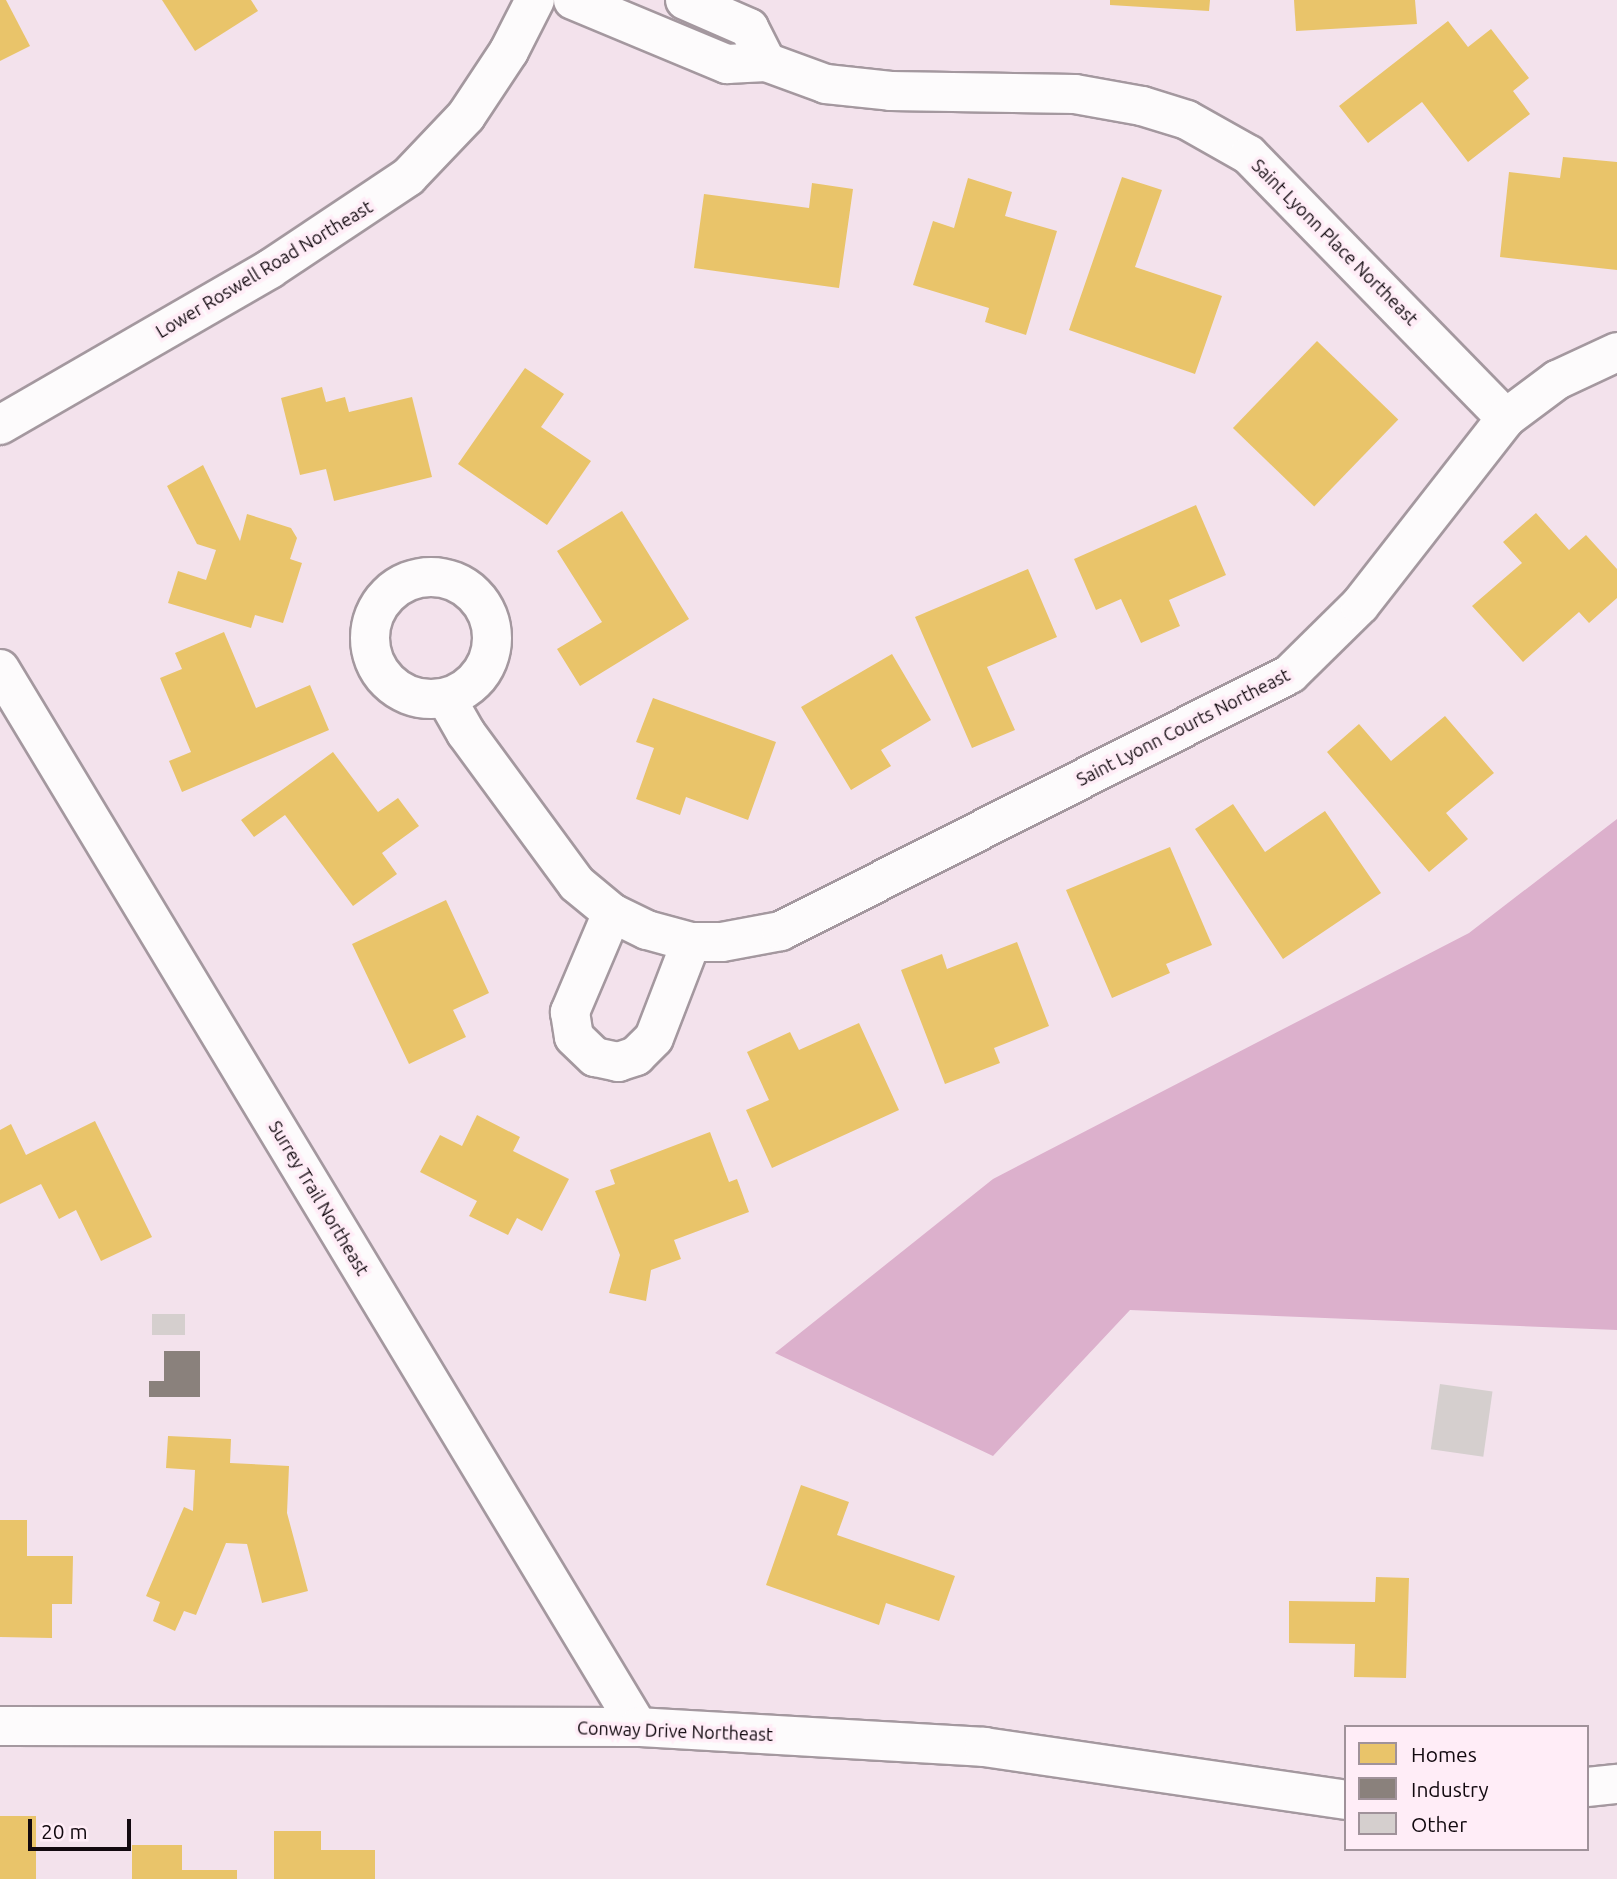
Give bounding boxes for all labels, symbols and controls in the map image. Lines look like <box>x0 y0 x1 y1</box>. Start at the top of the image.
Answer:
street label: Saint Lyonn Place Northeast <box>1247 154 1423 330</box>
street label: Lower Roswell Road Northeast <box>152 196 376 342</box>
street label: Saint Lyonn Courts Northeast <box>1073 664 1293 790</box>
street label: Surrey Trail Northeast <box>264 1117 374 1279</box>
street label: Conway Drive Northeast <box>577 1717 773 1745</box>
legend <box>1344 1725 1589 1851</box>
text: Homes <box>1411 1742 1477 1766</box>
text: Industry <box>1411 1777 1489 1801</box>
scale bar <box>32 1806 135 1850</box>
text: Other <box>1411 1812 1467 1836</box>
text: 20 m <box>41 1819 88 1843</box>

